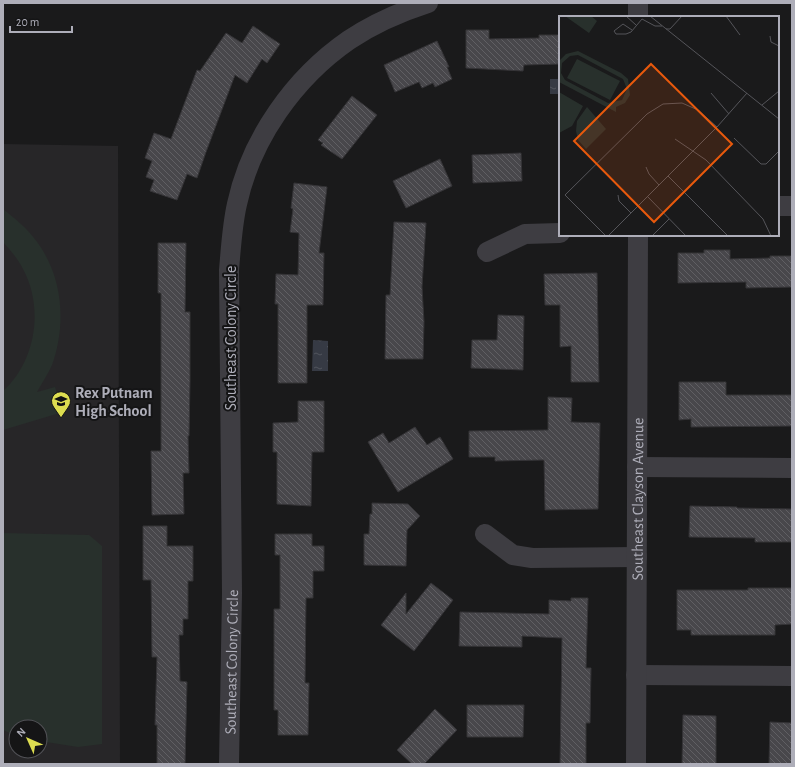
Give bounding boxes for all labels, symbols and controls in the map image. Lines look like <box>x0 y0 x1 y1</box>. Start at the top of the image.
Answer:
scale bar <box>10 8 72 34</box>
text: 20 m <box>16 16 39 28</box>
inset map <box>559 16 779 236</box>
street label: Southeast Colony Circle <box>223 266 240 410</box>
place label: Rex Putnam High School <box>75 385 153 419</box>
school or university icon: Rex Putnam High School <box>50 390 72 418</box>
street label: Southeast Clayson Avenue <box>630 418 647 580</box>
street label: Southeast Colony Circle <box>223 589 241 735</box>
north arrow <box>8 719 48 759</box>
text: N <box>15 726 28 739</box>

